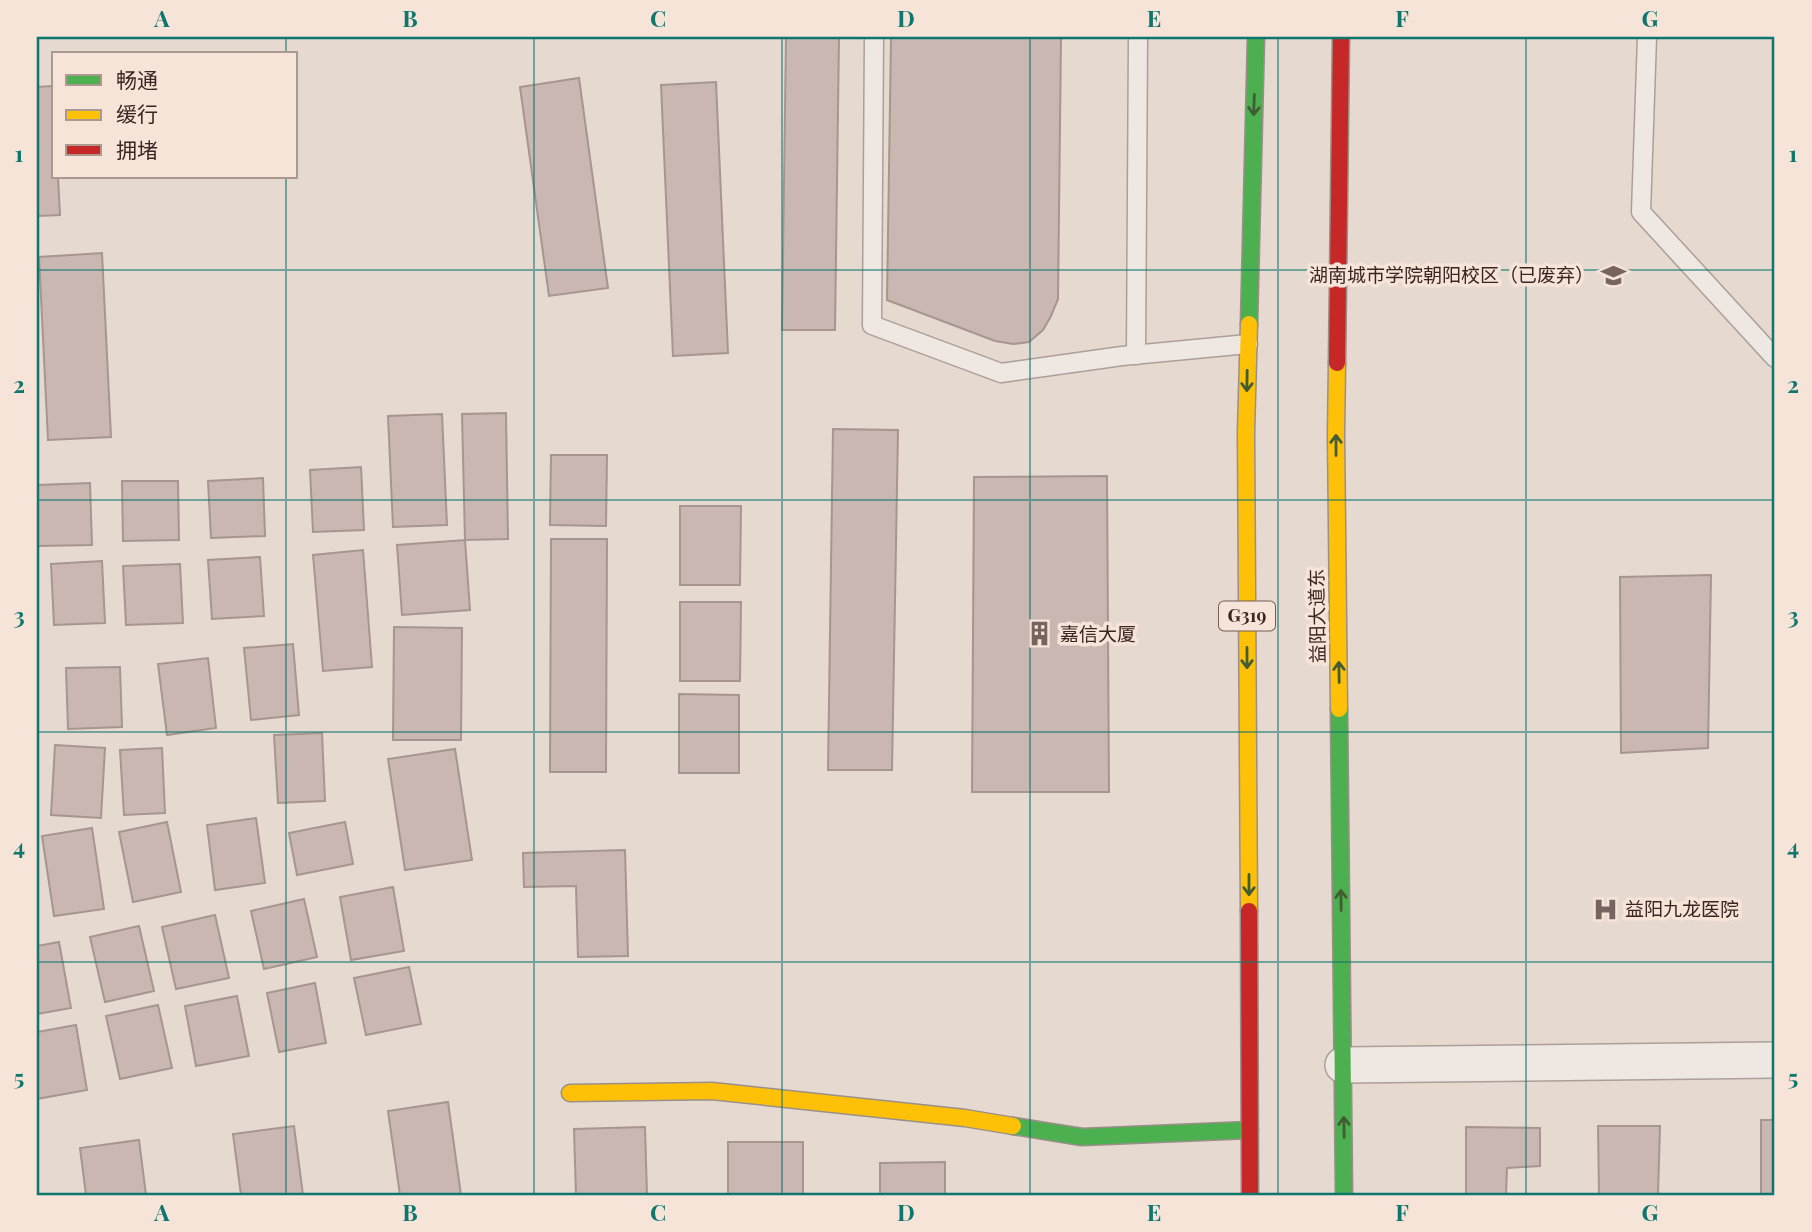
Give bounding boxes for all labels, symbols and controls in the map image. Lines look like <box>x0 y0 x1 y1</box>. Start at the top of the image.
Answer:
text: A <box>153 2 170 33</box>
text: B <box>402 2 418 33</box>
text: C <box>650 2 666 33</box>
text: D <box>897 2 915 33</box>
text: E <box>1147 2 1161 33</box>
text: F <box>1395 2 1409 33</box>
text: G <box>1642 2 1659 33</box>
legend <box>52 52 298 178</box>
text: 畅通 <box>116 65 158 93</box>
one-way arrow <box>1248 93 1261 116</box>
text: 缓行 <box>116 99 158 127</box>
text: 拥堵 <box>116 135 158 163</box>
text: 1 <box>15 137 24 168</box>
text: 1 <box>1789 137 1798 168</box>
place label: 湖南城市学院朝阳校区（已废弃） <box>1309 261 1594 287</box>
school or university icon: 湖南城市学院朝阳校区（已废弃） <box>1600 261 1628 289</box>
text: 2 <box>13 368 25 399</box>
text: 2 <box>1787 368 1799 399</box>
one-way arrow <box>1240 370 1254 393</box>
one-way arrow <box>1330 433 1343 456</box>
street label: 益阳大道东 <box>1302 568 1330 664</box>
text: 3 <box>13 599 25 630</box>
text: 3 <box>1787 599 1799 630</box>
road number: G319 <box>1219 602 1275 630</box>
building icon: 嘉信大厦 <box>1026 620 1054 648</box>
place label: 嘉信大厦 <box>1060 620 1136 646</box>
one-way arrow <box>1240 646 1254 669</box>
one-way arrow <box>1332 661 1346 684</box>
text: 4 <box>13 830 25 861</box>
text: 4 <box>1787 830 1799 861</box>
one-way arrow <box>1242 874 1256 897</box>
one-way arrow <box>1334 888 1348 911</box>
hospital icon: 益阳九龙医院 <box>1591 895 1619 923</box>
place label: 益阳九龙医院 <box>1625 895 1739 921</box>
text: 5 <box>14 1061 24 1092</box>
text: 5 <box>1788 1061 1798 1092</box>
one-way arrow <box>1337 1116 1350 1139</box>
text: A <box>153 1196 170 1227</box>
text: B <box>402 1196 418 1227</box>
text: C <box>650 1196 666 1227</box>
text: D <box>897 1196 915 1227</box>
text: E <box>1147 1196 1161 1227</box>
text: F <box>1395 1196 1409 1227</box>
text: G <box>1642 1196 1659 1227</box>

